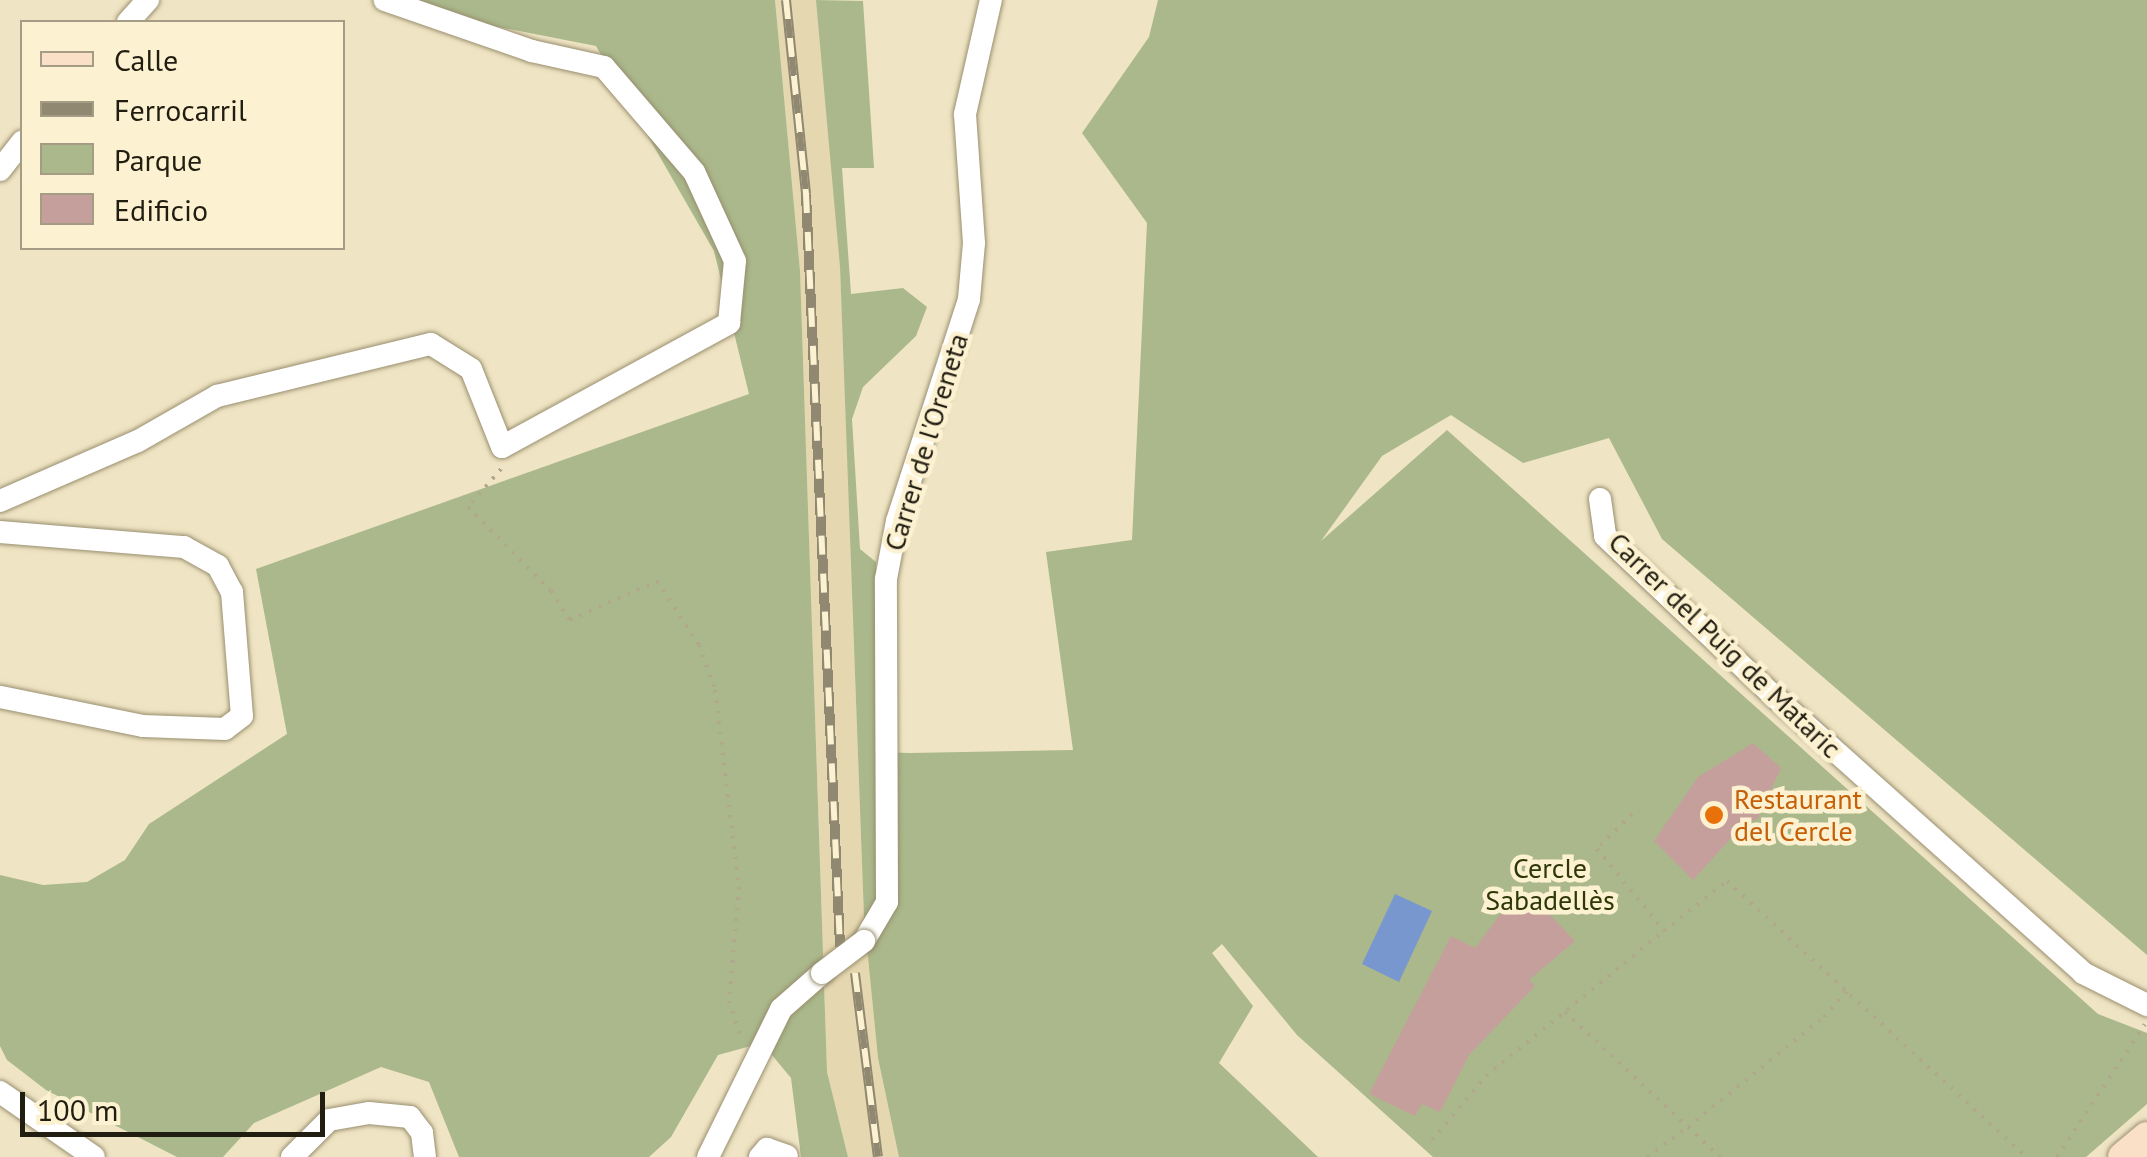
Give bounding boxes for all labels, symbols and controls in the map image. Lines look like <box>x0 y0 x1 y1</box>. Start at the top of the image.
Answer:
legend <box>20 20 345 250</box>
text: Calle <box>114 40 178 79</box>
text: Ferrocarril <box>114 90 247 129</box>
text: Parque <box>114 140 202 179</box>
text: Edificio <box>114 190 208 229</box>
street label: Carrer de l'Oreneta <box>877 329 975 555</box>
street label: Carrer del Puig de Mataric <box>1602 525 1848 765</box>
place label: Restaurant del Cercle <box>1734 782 1862 848</box>
marker: Restaurant del Cercle <box>1703 804 1725 826</box>
park label: Cercle Sabadellès <box>1485 851 1615 917</box>
scale bar <box>25 1072 330 1134</box>
text: 100 m <box>37 1090 118 1129</box>

